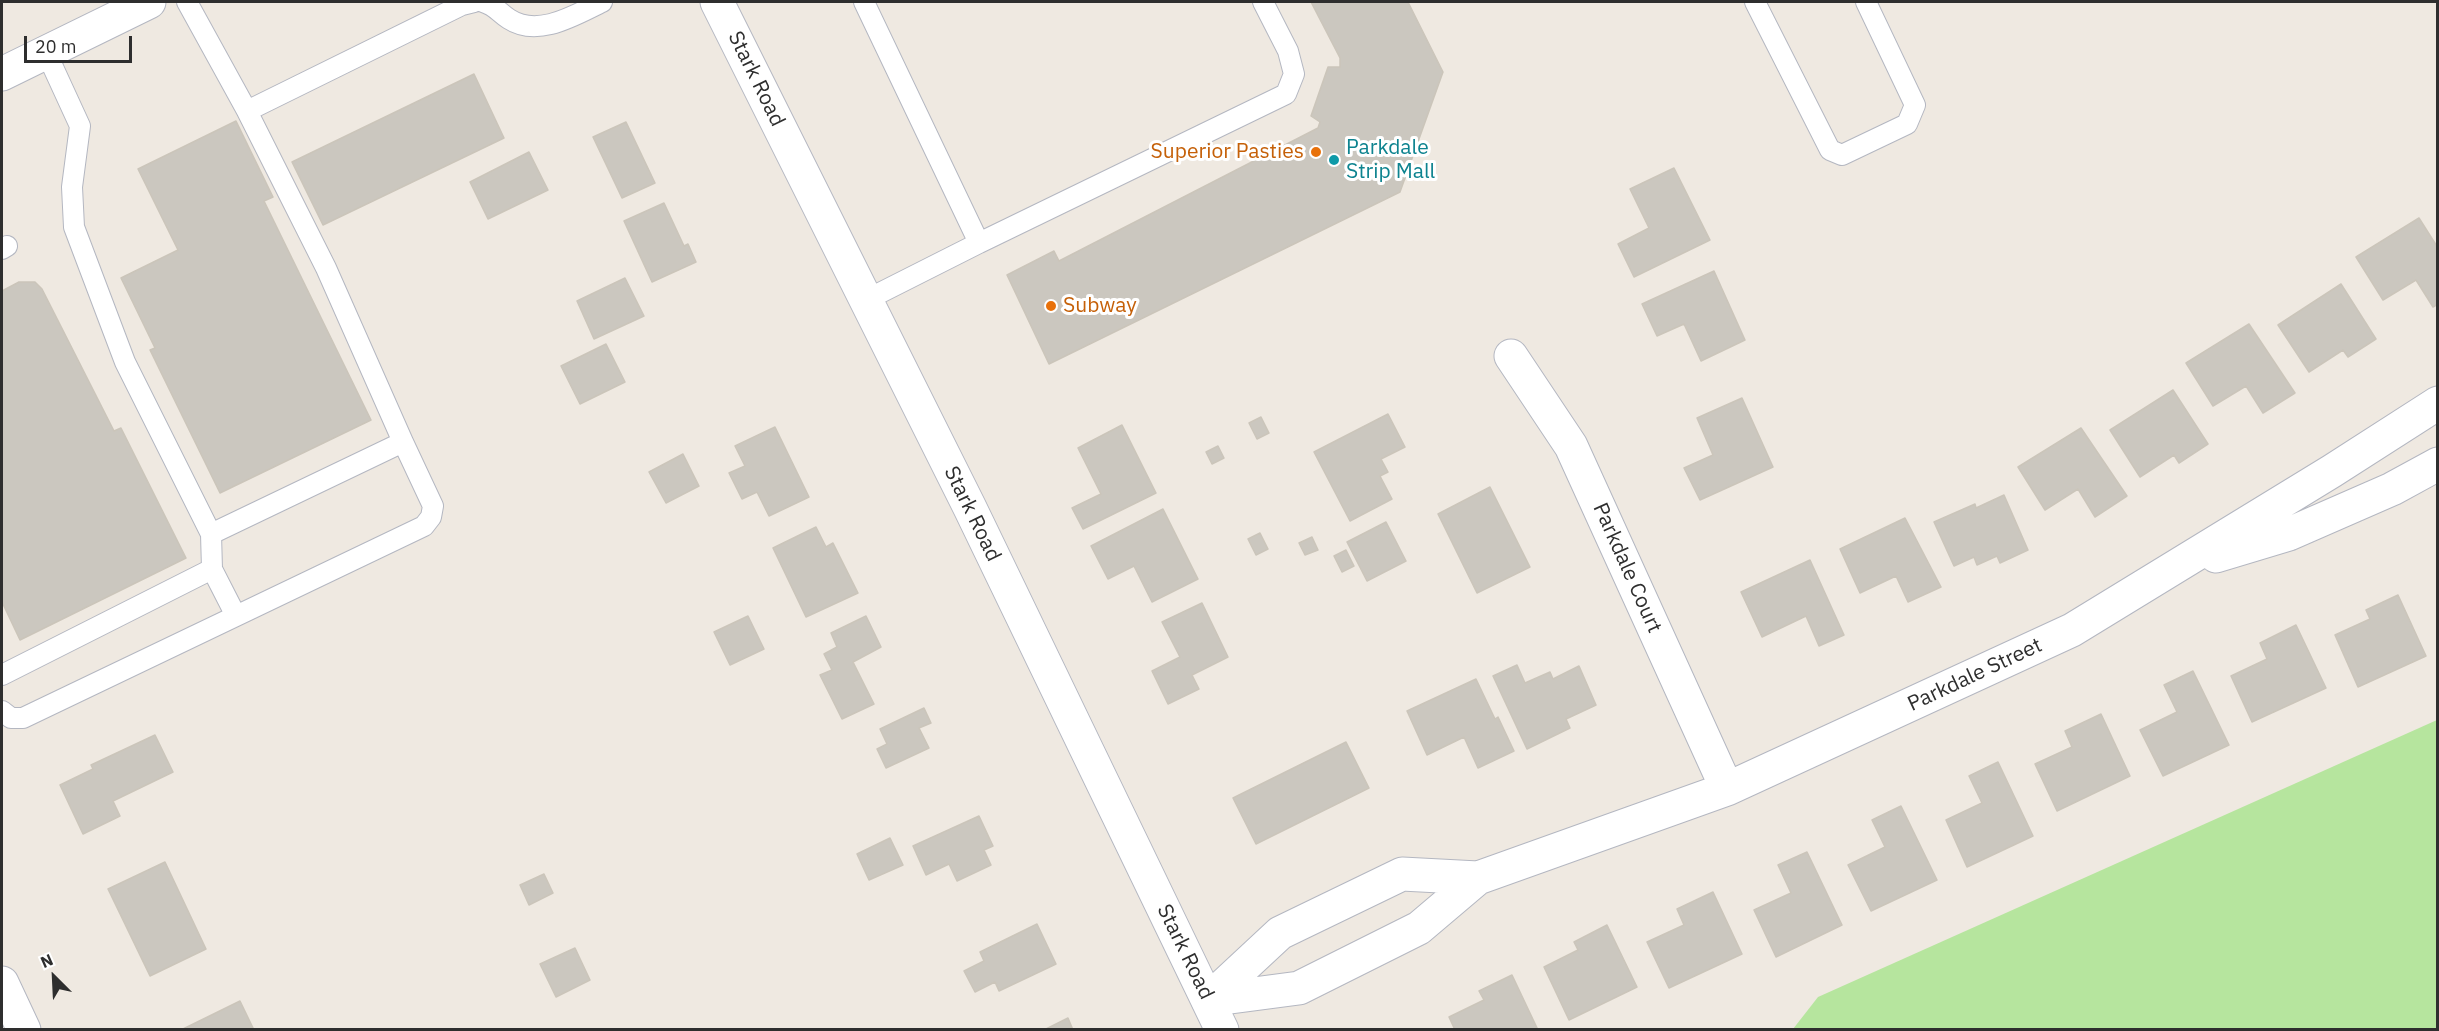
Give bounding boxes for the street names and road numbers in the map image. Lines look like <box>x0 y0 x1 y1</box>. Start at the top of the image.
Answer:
street label: Stark Road <box>722 27 790 131</box>
street label: Stark Road <box>938 462 1006 566</box>
street label: Parkdale Court <box>1587 499 1667 637</box>
street label: Parkdale Street <box>1904 633 2046 717</box>
street label: Stark Road <box>1151 900 1219 1004</box>

